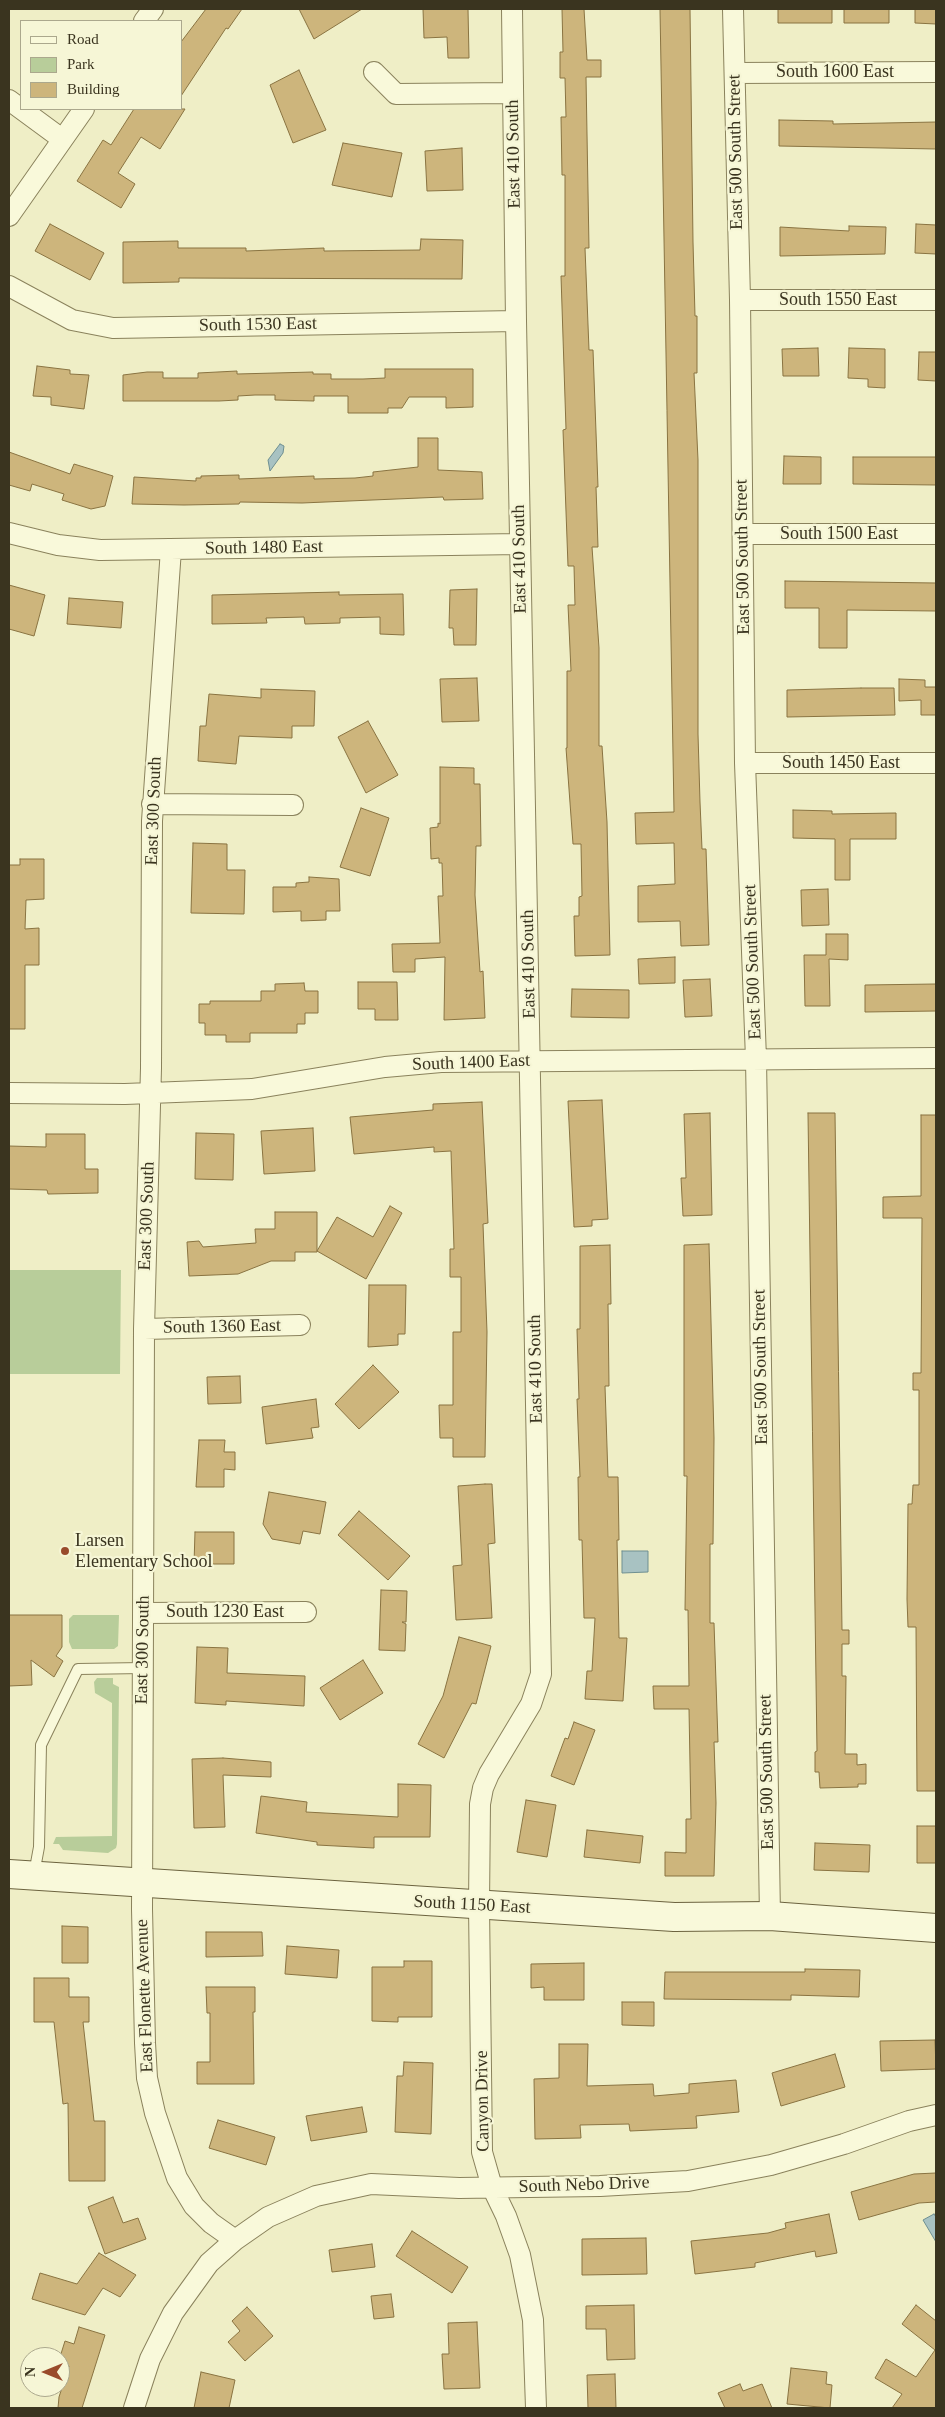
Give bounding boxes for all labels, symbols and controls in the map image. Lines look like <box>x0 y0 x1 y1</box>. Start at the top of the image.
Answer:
legend <box>20 20 182 110</box>
text: Road <box>67 31 99 47</box>
text: Park <box>67 56 95 72</box>
street label: South 1600 East <box>776 61 894 83</box>
street label: East 500 South Street <box>724 74 748 230</box>
text: Building <box>67 81 120 97</box>
street label: East 410 South <box>502 99 526 209</box>
street label: South 1550 East <box>779 289 897 311</box>
street label: South 1530 East <box>199 313 317 337</box>
street label: East 500 South Street <box>731 479 755 635</box>
street label: East 410 South <box>508 504 532 614</box>
street label: South 1500 East <box>780 523 898 545</box>
street label: South 1480 East <box>205 536 323 560</box>
street label: South 1450 East <box>782 752 900 774</box>
street label: East 300 South <box>141 756 167 866</box>
street label: East 500 South Street <box>739 884 767 1040</box>
street label: East 410 South <box>517 909 541 1019</box>
street label: South 1400 East <box>412 1050 530 1076</box>
street label: East 300 South <box>134 1161 160 1271</box>
street label: East 500 South Street <box>749 1289 773 1445</box>
street label: East 410 South <box>524 1314 548 1424</box>
street label: South 1360 East <box>163 1315 281 1339</box>
place label: Larsen Elementary School <box>75 1530 212 1572</box>
marker: Larsen Elementary School <box>59 1545 71 1557</box>
street label: East 300 South <box>131 1595 155 1705</box>
street label: South 1230 East <box>166 1601 284 1623</box>
street label: East 500 South Street <box>755 1694 779 1850</box>
street label: South 1150 East <box>413 1891 531 1919</box>
street label: East Flonette Avenue <box>132 1919 158 2073</box>
street label: Canyon Drive <box>471 2050 495 2152</box>
street label: South Nebo Drive <box>518 2172 650 2198</box>
north arrow <box>20 2347 70 2397</box>
text: N <box>23 2367 38 2377</box>

